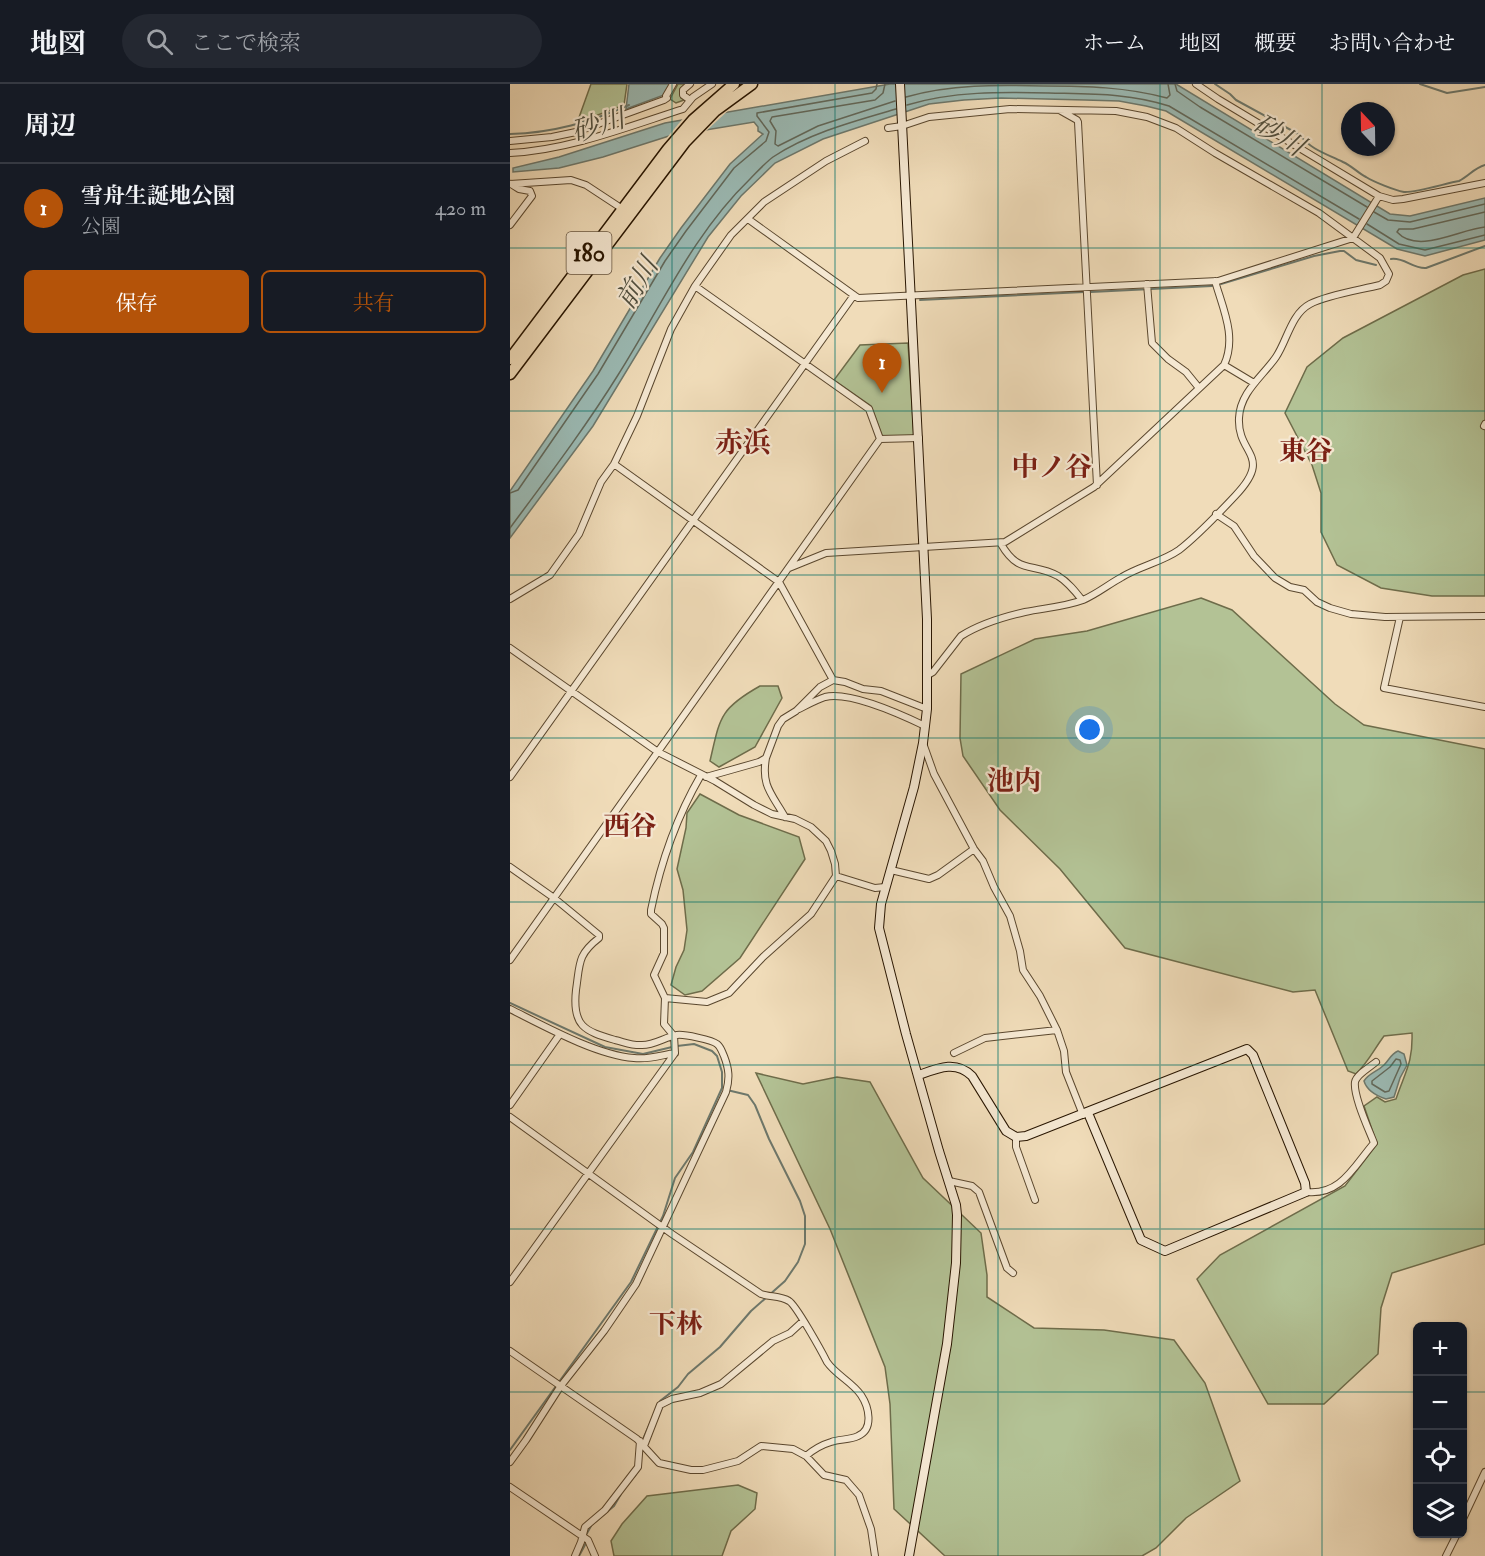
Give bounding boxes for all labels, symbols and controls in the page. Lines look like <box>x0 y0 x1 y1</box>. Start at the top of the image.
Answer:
search box <box>122 14 542 68</box>
icon: search <box>143 25 176 58</box>
text: 地図 <box>30 27 86 62</box>
text: ここで検索 <box>191 29 301 57</box>
text: ホーム <box>1083 30 1146 57</box>
text: 地図 <box>1179 30 1221 57</box>
text: 概要 <box>1254 30 1296 57</box>
text: お問い合わせ <box>1329 30 1455 57</box>
water label: 砂川 <box>568 101 632 149</box>
north arrow <box>1341 102 1395 156</box>
water label: 砂川 <box>1247 107 1313 165</box>
text: 周辺 <box>24 110 76 142</box>
text: 雪舟生誕地公園 <box>81 182 235 210</box>
text: 1 <box>40 196 47 221</box>
text: 420 m <box>435 196 486 221</box>
text: 公園 <box>81 214 121 239</box>
road number: 180 <box>566 232 611 274</box>
water label: 前川 <box>609 249 667 315</box>
button: 保存 <box>24 270 249 333</box>
button: 共有 <box>261 270 486 333</box>
pin: 1 <box>862 344 902 393</box>
district label: 赤浜 <box>715 426 771 461</box>
district label: 東谷 <box>1279 435 1333 468</box>
district label: 中ノ谷 <box>1012 451 1093 484</box>
your location <box>1075 715 1104 744</box>
district label: 池内 <box>987 765 1041 798</box>
district label: 西谷 <box>603 810 657 843</box>
district label: 下林 <box>649 1308 703 1341</box>
map controls <box>1413 1322 1467 1538</box>
button: + <box>1413 1322 1467 1376</box>
button: − <box>1413 1376 1467 1430</box>
button: locate <box>1413 1430 1467 1484</box>
button: layers <box>1413 1484 1467 1538</box>

